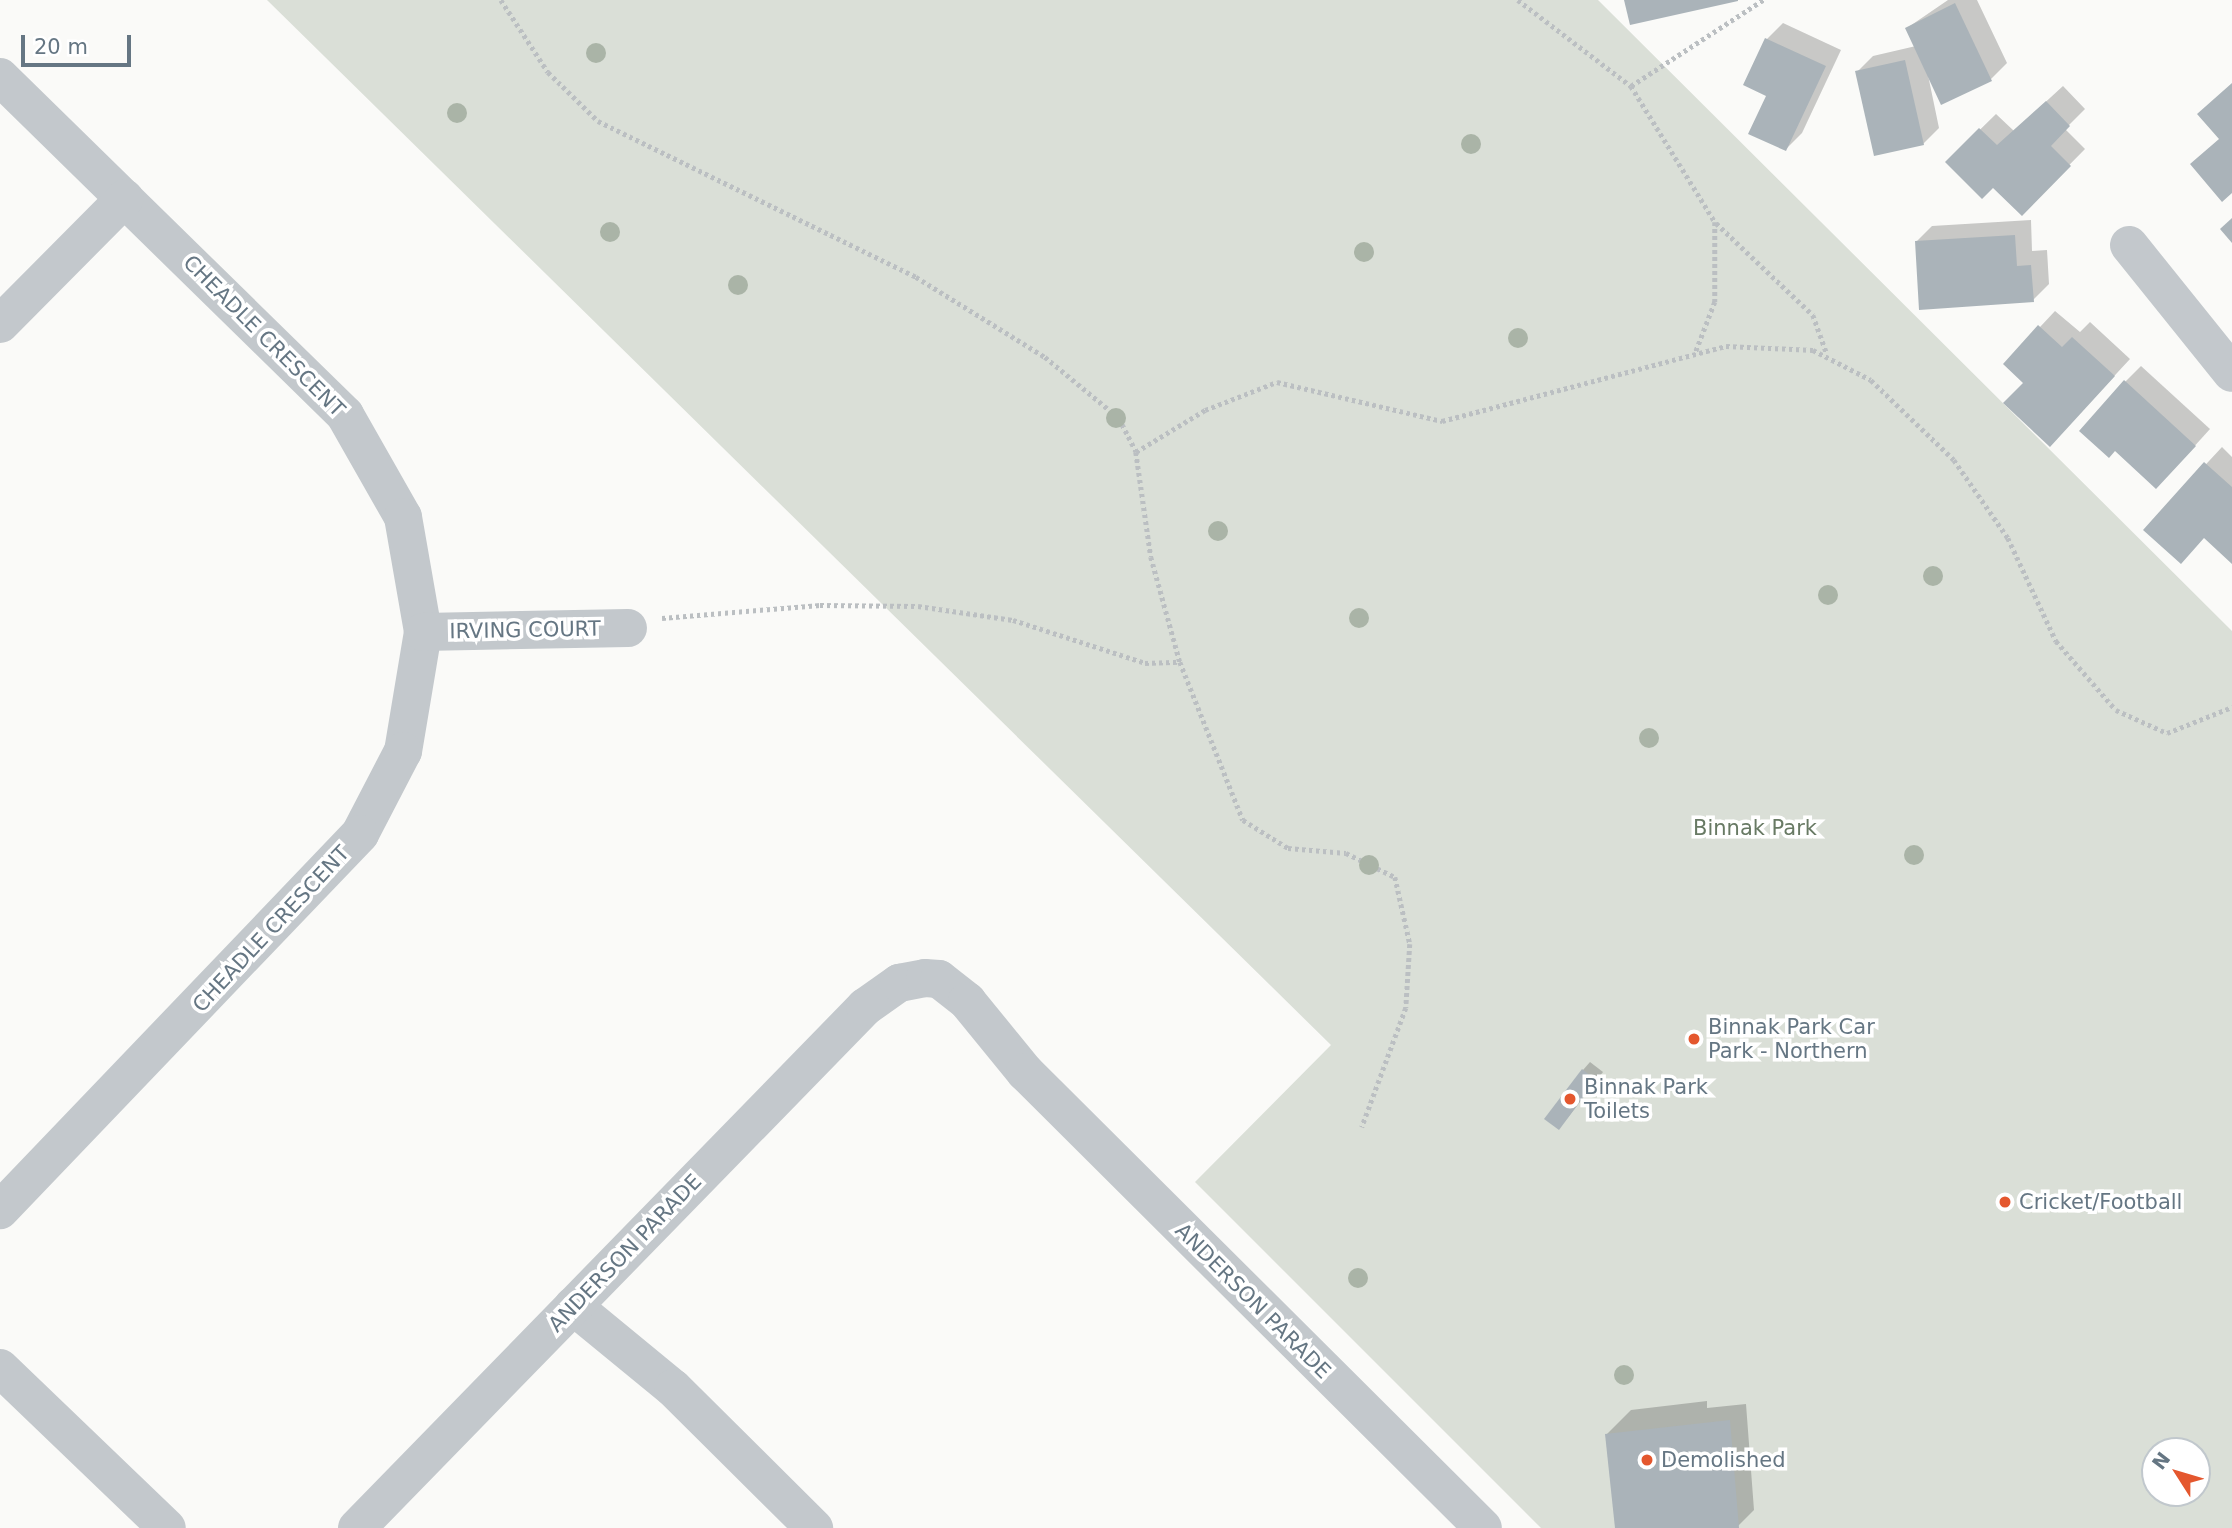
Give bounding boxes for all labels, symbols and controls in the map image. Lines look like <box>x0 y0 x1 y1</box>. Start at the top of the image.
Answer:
scale bar <box>24 21 135 65</box>
text: 20 m <box>34 35 88 59</box>
street label: CHEADLE CRESCENT <box>178 250 350 422</box>
street label: IRVING COURT <box>449 616 601 644</box>
park label: Binnak Park <box>1693 815 1817 841</box>
street label: CHEADLE CRESCENT <box>187 841 355 1017</box>
place label: Binnak Park Car Park - Northern <box>1708 1014 1875 1064</box>
marker: Binnak Park Car Park - Northern <box>1686 1031 1702 1047</box>
place label: Binnak Park Toilets <box>1584 1074 1708 1124</box>
marker: Binnak Park Toilets <box>1562 1091 1578 1107</box>
street label: ANDERSON PARADE <box>543 1169 707 1337</box>
place label: Cricket/Football <box>2019 1189 2182 1215</box>
marker: Cricket/Football <box>1997 1194 2013 1210</box>
street label: ANDERSON PARADE <box>1170 1218 1336 1384</box>
north arrow <box>2141 1437 2211 1507</box>
place label: Demolished <box>1661 1447 1786 1473</box>
text: N <box>2147 1448 2174 1474</box>
marker: Demolished <box>1639 1452 1655 1468</box>

